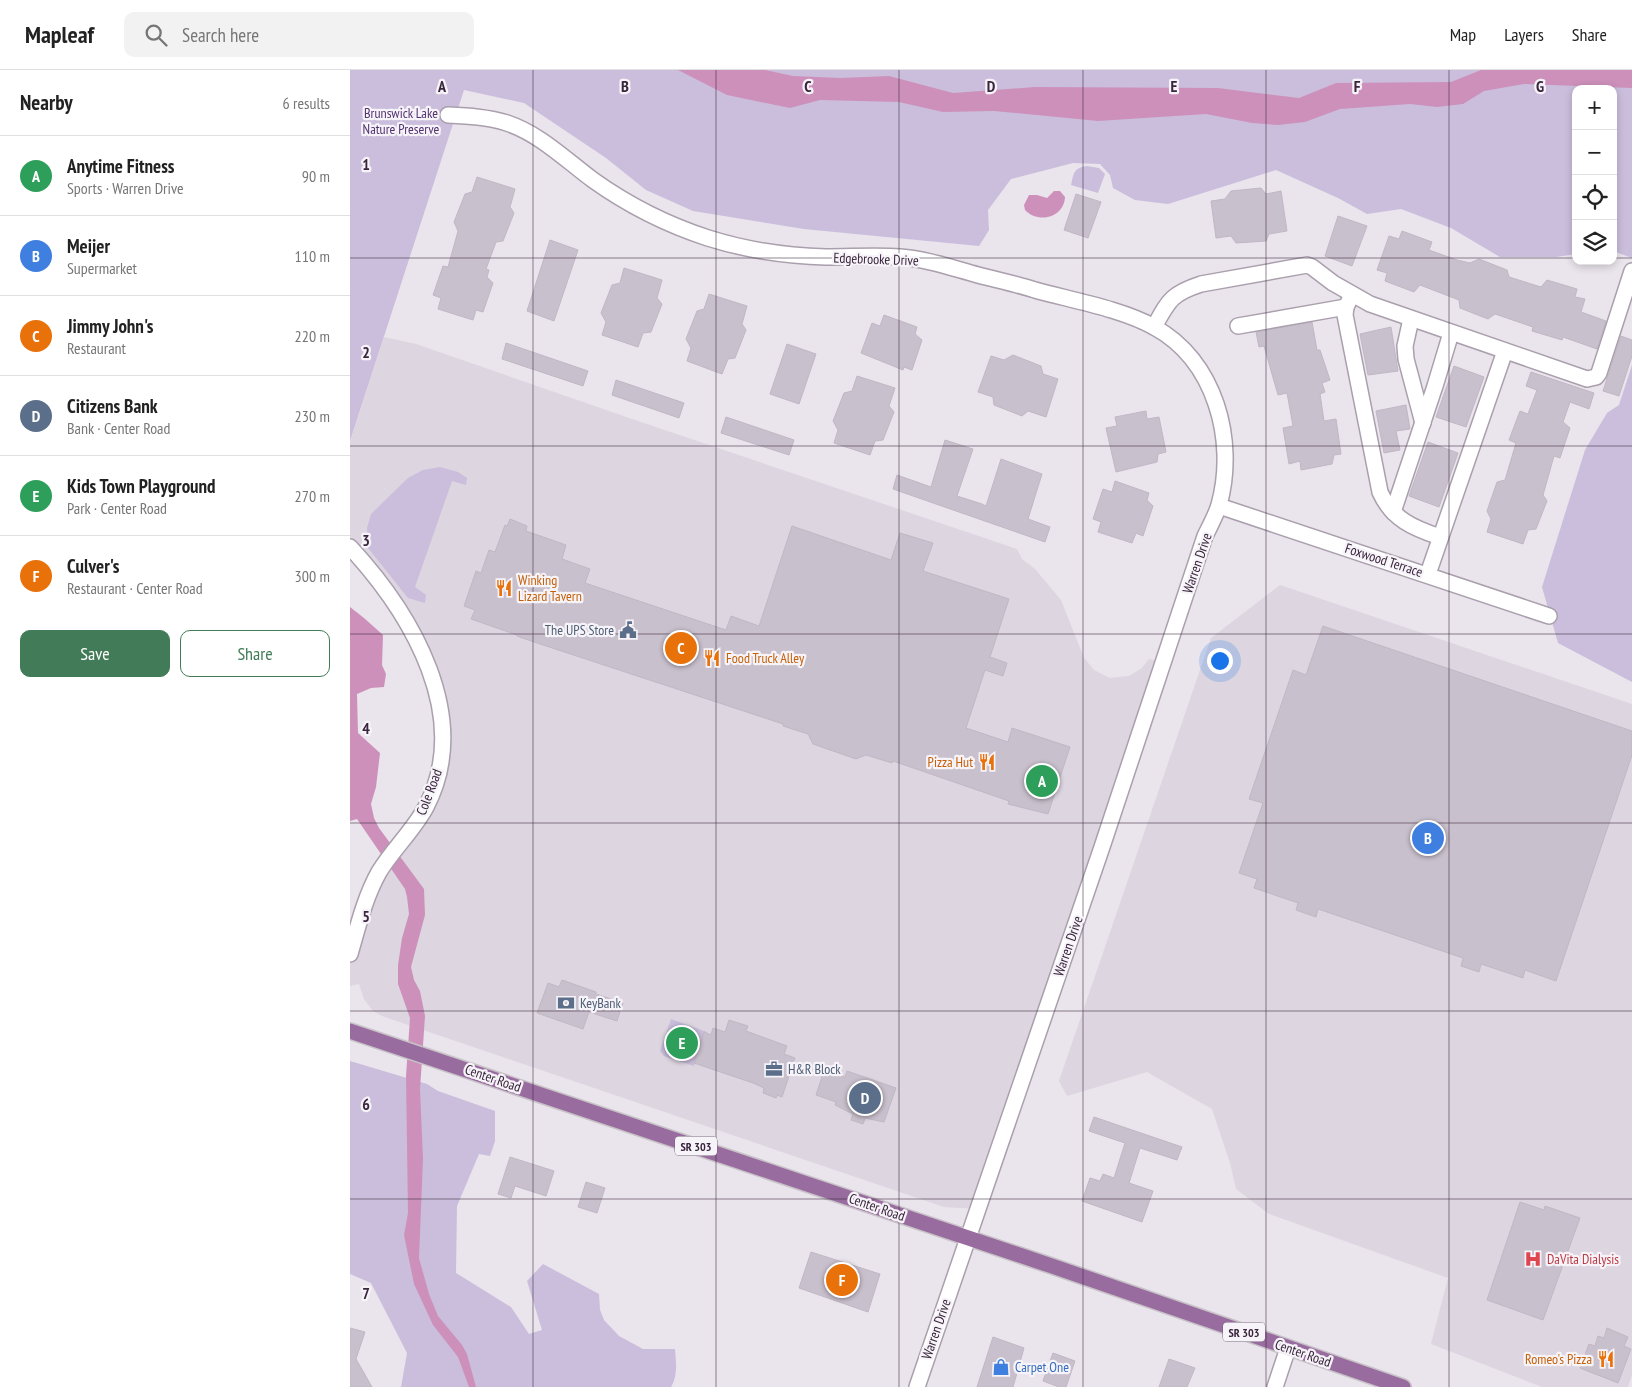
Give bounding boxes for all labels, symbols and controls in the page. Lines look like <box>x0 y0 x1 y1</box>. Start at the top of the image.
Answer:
search box <box>124 12 474 57</box>
text: Mapleaf <box>25 19 94 50</box>
icon: search <box>142 21 170 49</box>
text: Search here <box>182 23 259 47</box>
text: Map <box>1450 23 1476 46</box>
text: Layers <box>1504 23 1544 46</box>
text: Share <box>1572 23 1607 46</box>
text: A <box>437 76 447 96</box>
text: B <box>621 76 629 96</box>
text: C <box>804 76 812 96</box>
text: D <box>987 76 996 96</box>
text: E <box>1171 76 1178 96</box>
text: F <box>1354 76 1361 96</box>
text: G <box>1536 76 1544 96</box>
map controls <box>1572 85 1617 265</box>
button: + <box>1572 85 1617 130</box>
text: Nearby <box>20 89 73 116</box>
text: 6 results <box>283 93 330 113</box>
park label: Brunswick Lake Nature Preserve <box>363 104 440 138</box>
button: − <box>1572 130 1617 175</box>
text: Anytime Fitness <box>67 154 175 178</box>
text: 1 <box>362 154 370 174</box>
text: A <box>32 166 40 186</box>
text: 90 m <box>302 166 330 186</box>
button: locate <box>1572 175 1617 220</box>
text: Sports · Warren Drive <box>67 178 184 198</box>
button: layers <box>1572 220 1617 265</box>
text: Meijer <box>67 234 110 258</box>
text: B <box>32 246 40 266</box>
text: 110 m <box>295 246 330 266</box>
street label: Edgebrooke Drive <box>833 249 919 269</box>
text: Supermarket <box>67 258 137 278</box>
text: Jimmy John's <box>67 314 154 338</box>
text: C <box>32 326 40 346</box>
text: 220 m <box>295 326 330 346</box>
text: Restaurant <box>67 338 126 358</box>
text: 2 <box>362 342 370 362</box>
text: Citizens Bank <box>67 394 158 418</box>
text: D <box>32 406 40 426</box>
text: 230 m <box>295 406 330 426</box>
text: Bank · Center Road <box>67 418 170 438</box>
text: Kids Town Playground <box>67 474 216 498</box>
text: E <box>33 486 39 506</box>
text: 270 m <box>295 486 330 506</box>
text: Park · Center Road <box>67 498 167 518</box>
text: 3 <box>362 530 370 550</box>
street label: Warren Drive <box>1178 530 1216 595</box>
street label: Foxwood Terrace <box>1343 539 1425 581</box>
text: Culver's <box>67 554 119 578</box>
text: F <box>33 566 39 586</box>
text: 300 m <box>295 566 330 586</box>
place label: Winking Lizard Tavern <box>518 571 582 605</box>
text: Restaurant · Center Road <box>67 578 203 598</box>
restaurant icon: Winking Lizard Tavern <box>494 578 514 598</box>
public building icon: The UPS Store <box>618 620 638 640</box>
place label: The UPS Store <box>545 621 614 639</box>
pin: C <box>665 629 697 667</box>
button: Save <box>20 630 170 677</box>
button: Share <box>180 630 330 677</box>
restaurant icon: Food Truck Alley <box>702 648 722 668</box>
your location <box>1207 648 1233 674</box>
place label: Food Truck Alley <box>726 649 805 667</box>
text: 4 <box>362 718 370 738</box>
restaurant icon: Pizza Hut <box>977 752 997 772</box>
place label: Pizza Hut <box>928 753 973 771</box>
pin: A <box>1026 762 1058 800</box>
street label: Cole Road <box>412 766 446 818</box>
pin: B <box>1412 819 1444 857</box>
text: 5 <box>362 906 370 926</box>
street label: Warren Drive <box>1049 913 1087 978</box>
bank icon: KeyBank <box>556 993 576 1013</box>
place label: KeyBank <box>580 994 622 1012</box>
pin: E <box>666 1024 698 1062</box>
office icon: H&R Block <box>764 1059 784 1079</box>
street label: Center Road <box>463 1060 523 1096</box>
place label: H&R Block <box>788 1060 841 1078</box>
pin: D <box>849 1079 881 1117</box>
text: 6 <box>362 1094 370 1114</box>
road number: SR 303 <box>675 1136 717 1156</box>
street label: Center Road <box>847 1189 907 1225</box>
hospital icon: DaVita Dialysis <box>1523 1249 1543 1269</box>
place label: DaVita Dialysis <box>1547 1250 1619 1268</box>
pin: F <box>826 1261 858 1299</box>
text: 7 <box>362 1283 370 1303</box>
street label: Warren Drive <box>917 1296 955 1361</box>
road number: SR 303 <box>1223 1322 1265 1342</box>
street label: Center Road <box>1273 1335 1333 1371</box>
restaurant icon: Romeo's Pizza <box>1596 1349 1616 1369</box>
place label: Romeo's Pizza <box>1525 1350 1592 1368</box>
shop icon: Carpet One <box>991 1357 1011 1377</box>
place label: Carpet One <box>1015 1358 1069 1376</box>

